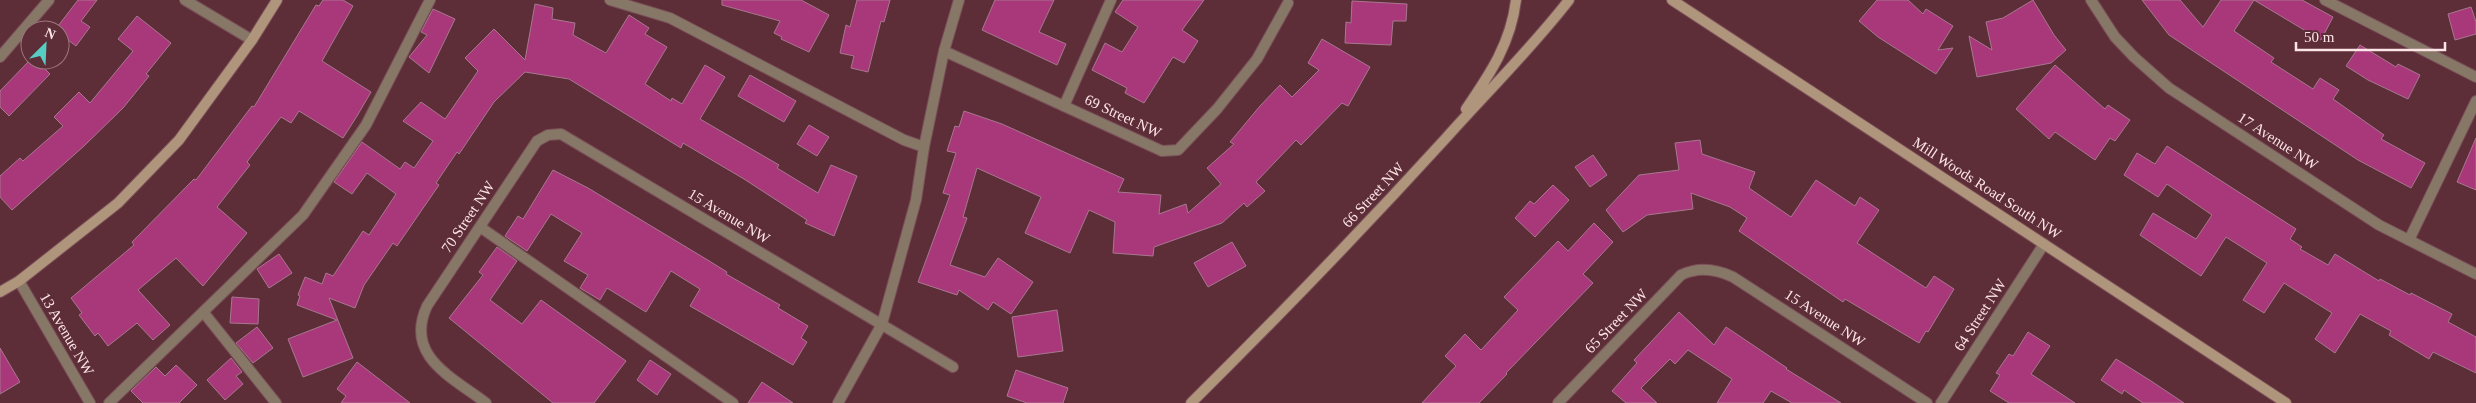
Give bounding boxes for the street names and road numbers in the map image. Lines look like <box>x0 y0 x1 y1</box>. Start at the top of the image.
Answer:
street label: 69 Street NW <box>1082 91 1165 141</box>
street label: 17 Avenue NW <box>2235 109 2322 173</box>
street label: Mill Woods Road South NW <box>1910 134 2065 242</box>
street label: 66 Street NW <box>1339 159 1408 231</box>
street label: 70 Street NW <box>438 178 498 256</box>
street label: 15 Avenue NW <box>685 185 773 247</box>
street label: 64 Street NW <box>1951 275 2010 354</box>
street label: 65 Street NW <box>1582 285 1651 356</box>
street label: 15 Avenue NW <box>1782 286 1869 350</box>
street label: 13 Avenue NW <box>37 290 97 379</box>

